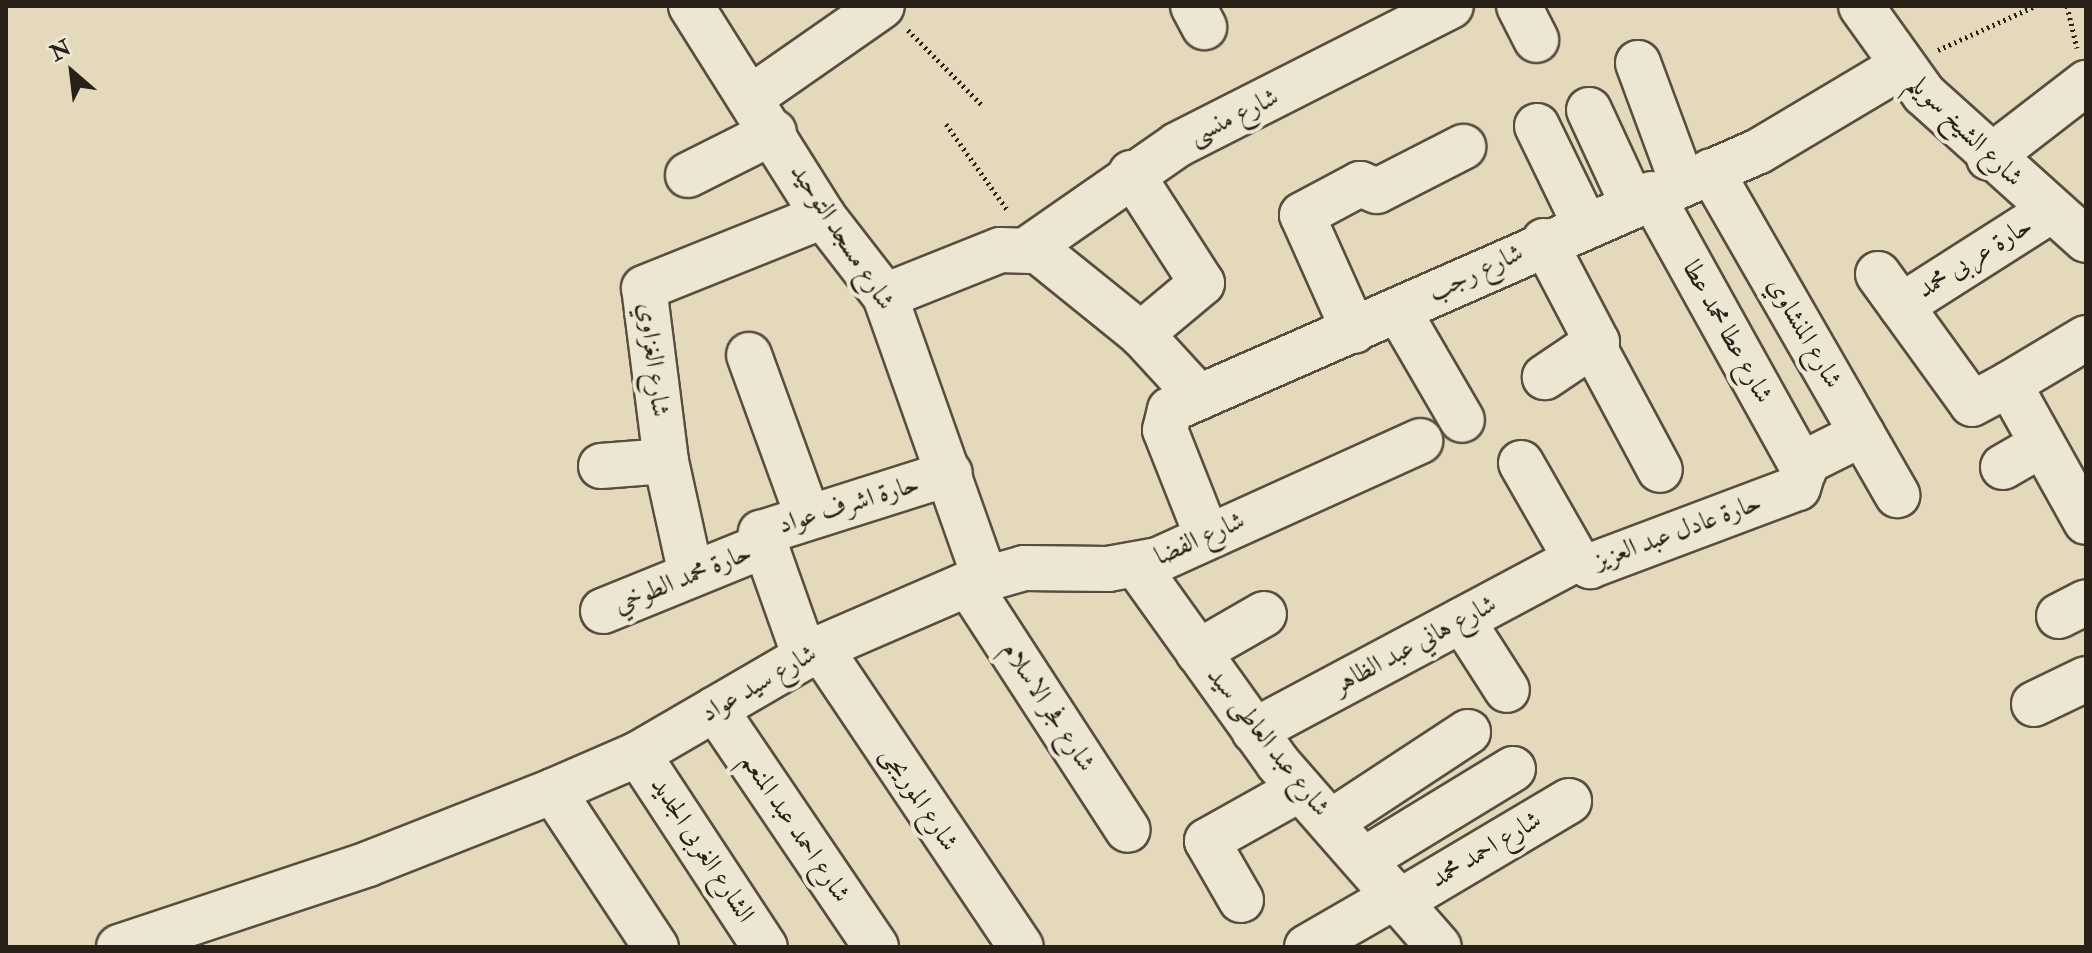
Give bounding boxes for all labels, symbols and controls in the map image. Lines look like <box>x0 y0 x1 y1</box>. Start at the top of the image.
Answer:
north arrow <box>32 32 112 112</box>
text: N <box>45 34 76 68</box>
street label: شارع الشيخ سويلم <box>1901 68 2029 194</box>
street label: شارع منسى <box>1184 82 1284 152</box>
street label: شارع مسجد التوحيد <box>783 158 901 316</box>
street label: حارة عربى محمد <box>1912 210 2038 306</box>
street label: شارع رجب <box>1424 238 1528 308</box>
street label: شارع عطا محمد عطا <box>1675 255 1779 409</box>
street label: شارع المنشاوي <box>1760 272 1848 394</box>
street label: شارع الغزاوي <box>631 301 675 419</box>
street label: حارة اشرف عواد <box>775 469 923 541</box>
street label: حارة عادل عبد العزيز <box>1590 487 1766 577</box>
street label: شارع الفضا <box>1150 505 1250 573</box>
street label: حارة محمد الطوخي <box>610 537 756 621</box>
street label: شارع هاني عبد الظاهر <box>1328 589 1502 701</box>
street label: شارع فجر الاسلام <box>994 636 1102 778</box>
street label: شارع سيد عواد <box>696 638 822 730</box>
street label: شارع عبد العاطى سيد <box>1200 661 1336 823</box>
street label: شارع الموريجى <box>874 741 964 857</box>
street label: شارع احمد عبد المنعم <box>733 747 857 909</box>
street label: الشارع الغربى الجديد <box>643 771 761 929</box>
street label: شارع احمد محمد <box>1425 805 1547 895</box>

